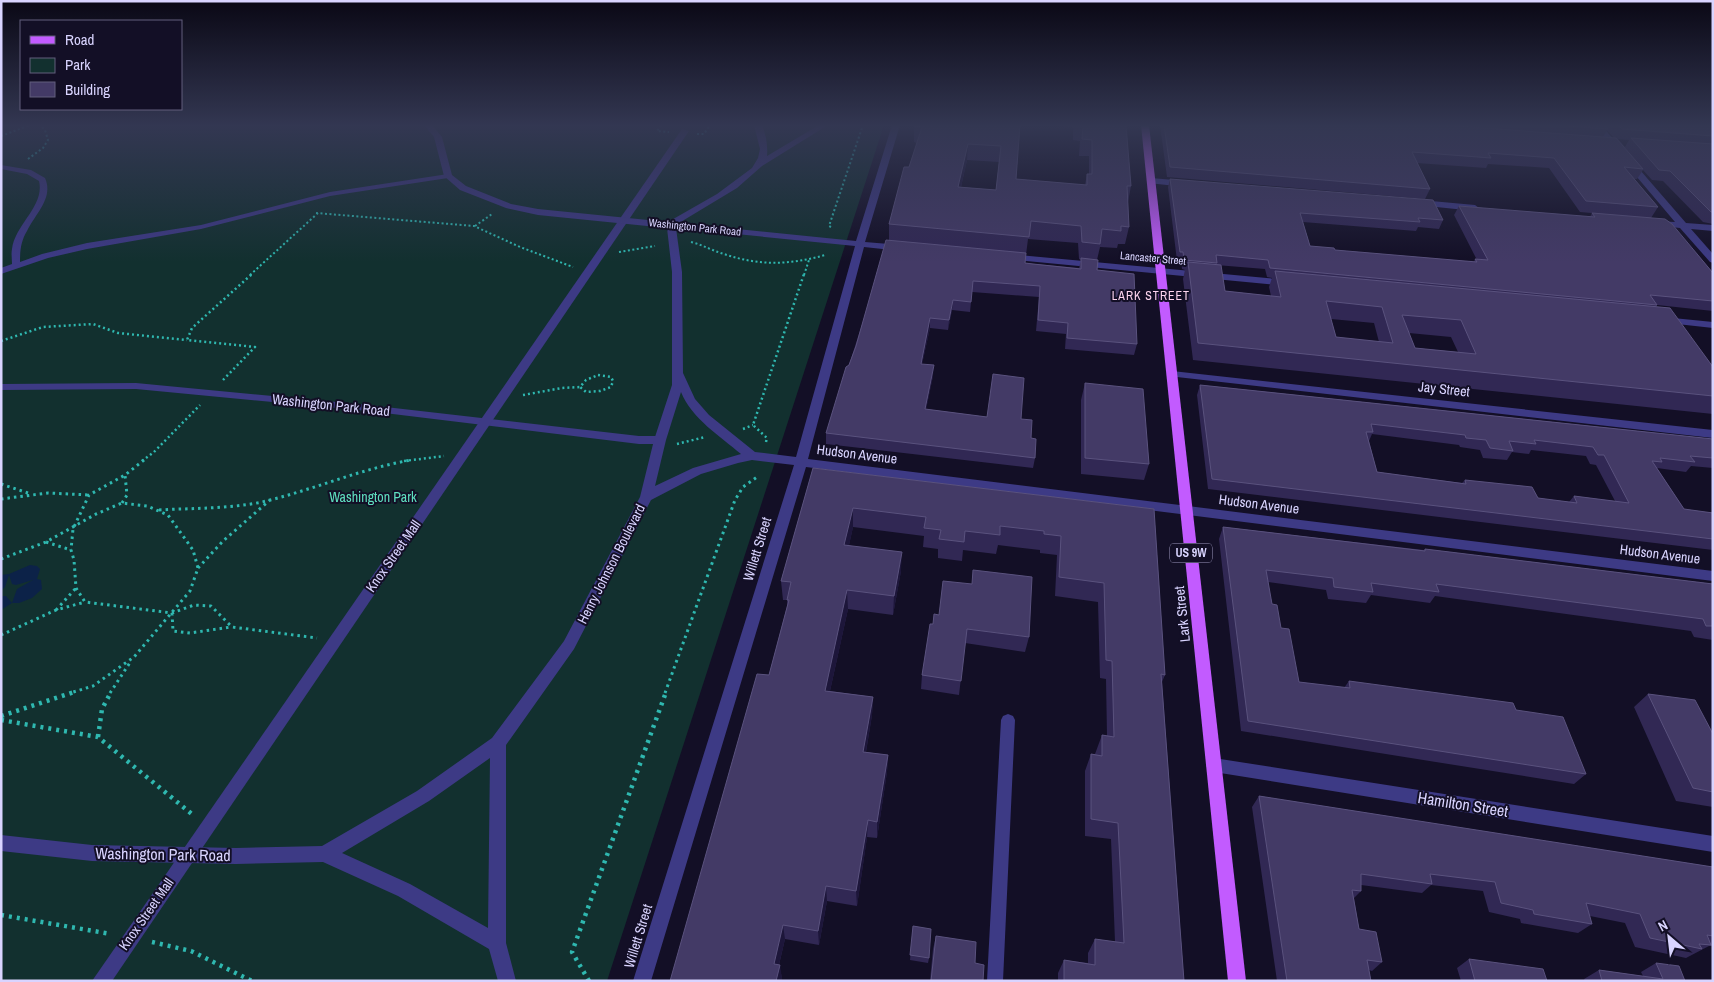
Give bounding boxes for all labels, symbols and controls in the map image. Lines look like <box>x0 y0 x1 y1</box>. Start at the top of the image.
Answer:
legend <box>20 20 182 110</box>
text: Road <box>65 29 94 50</box>
text: Park <box>65 54 91 75</box>
text: Building <box>65 79 110 100</box>
street label: Washington Park Road <box>648 215 742 239</box>
street label: Lancaster Street <box>1119 248 1187 268</box>
district label: LARK STREET <box>1112 288 1190 304</box>
street label: Jay Street <box>1417 377 1471 401</box>
street label: Washington Park Road <box>271 390 391 420</box>
street label: Hudson Avenue <box>816 440 898 468</box>
park label: Washington Park <box>329 488 417 506</box>
street label: Hudson Avenue <box>1218 490 1300 518</box>
street label: Henry Johnson Boulevard <box>573 501 649 627</box>
street label: Willett Street <box>739 515 775 583</box>
street label: Knox Street Mall <box>361 516 425 596</box>
street label: Hudson Avenue <box>1619 540 1701 568</box>
road number: US 9W <box>1170 544 1212 562</box>
street label: Lark Street <box>1170 585 1194 643</box>
street label: Hamilton Street <box>1416 786 1510 822</box>
street label: Washington Park Road <box>95 842 231 866</box>
street label: Knox Street Mall <box>114 874 178 954</box>
street label: Willett Street <box>620 902 656 970</box>
north arrow <box>1644 912 1694 962</box>
text: N <box>1655 916 1671 935</box>

